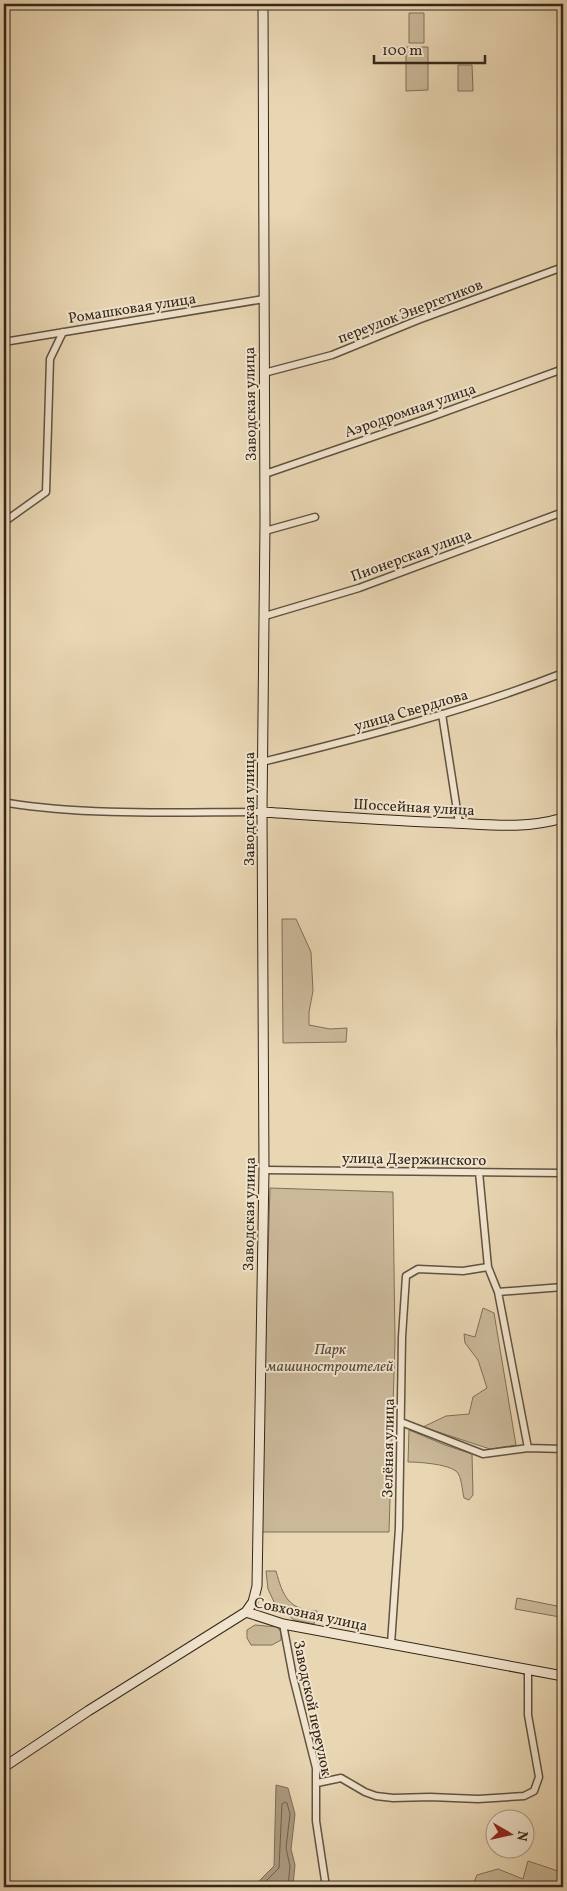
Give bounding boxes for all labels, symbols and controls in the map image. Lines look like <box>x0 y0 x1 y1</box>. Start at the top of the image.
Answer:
scale bar <box>374 32 486 64</box>
text: 100 m <box>382 41 422 62</box>
street label: переулок Энергетиков <box>335 275 486 350</box>
street label: Ромашковая улица <box>67 289 198 330</box>
street label: Заводская улица <box>240 347 263 461</box>
street label: Аэродромная улица <box>342 379 479 444</box>
street label: Пионерская улица <box>348 525 475 588</box>
street label: улица Свердлова <box>352 685 471 738</box>
street label: Заводская улица <box>240 752 261 866</box>
street label: Шоссейная улица <box>353 795 475 822</box>
street label: улица Дзержинского <box>342 1149 486 1172</box>
street label: Заводская улица <box>239 1157 262 1271</box>
park label: Парк машиностроителей <box>266 1340 394 1378</box>
street label: Зелёная улица <box>378 1398 401 1498</box>
street label: Совхозная улица <box>252 1593 370 1638</box>
street label: Заводской переулок <box>287 1639 336 1778</box>
north arrow <box>484 1808 534 1858</box>
text: N <box>511 1829 532 1842</box>

